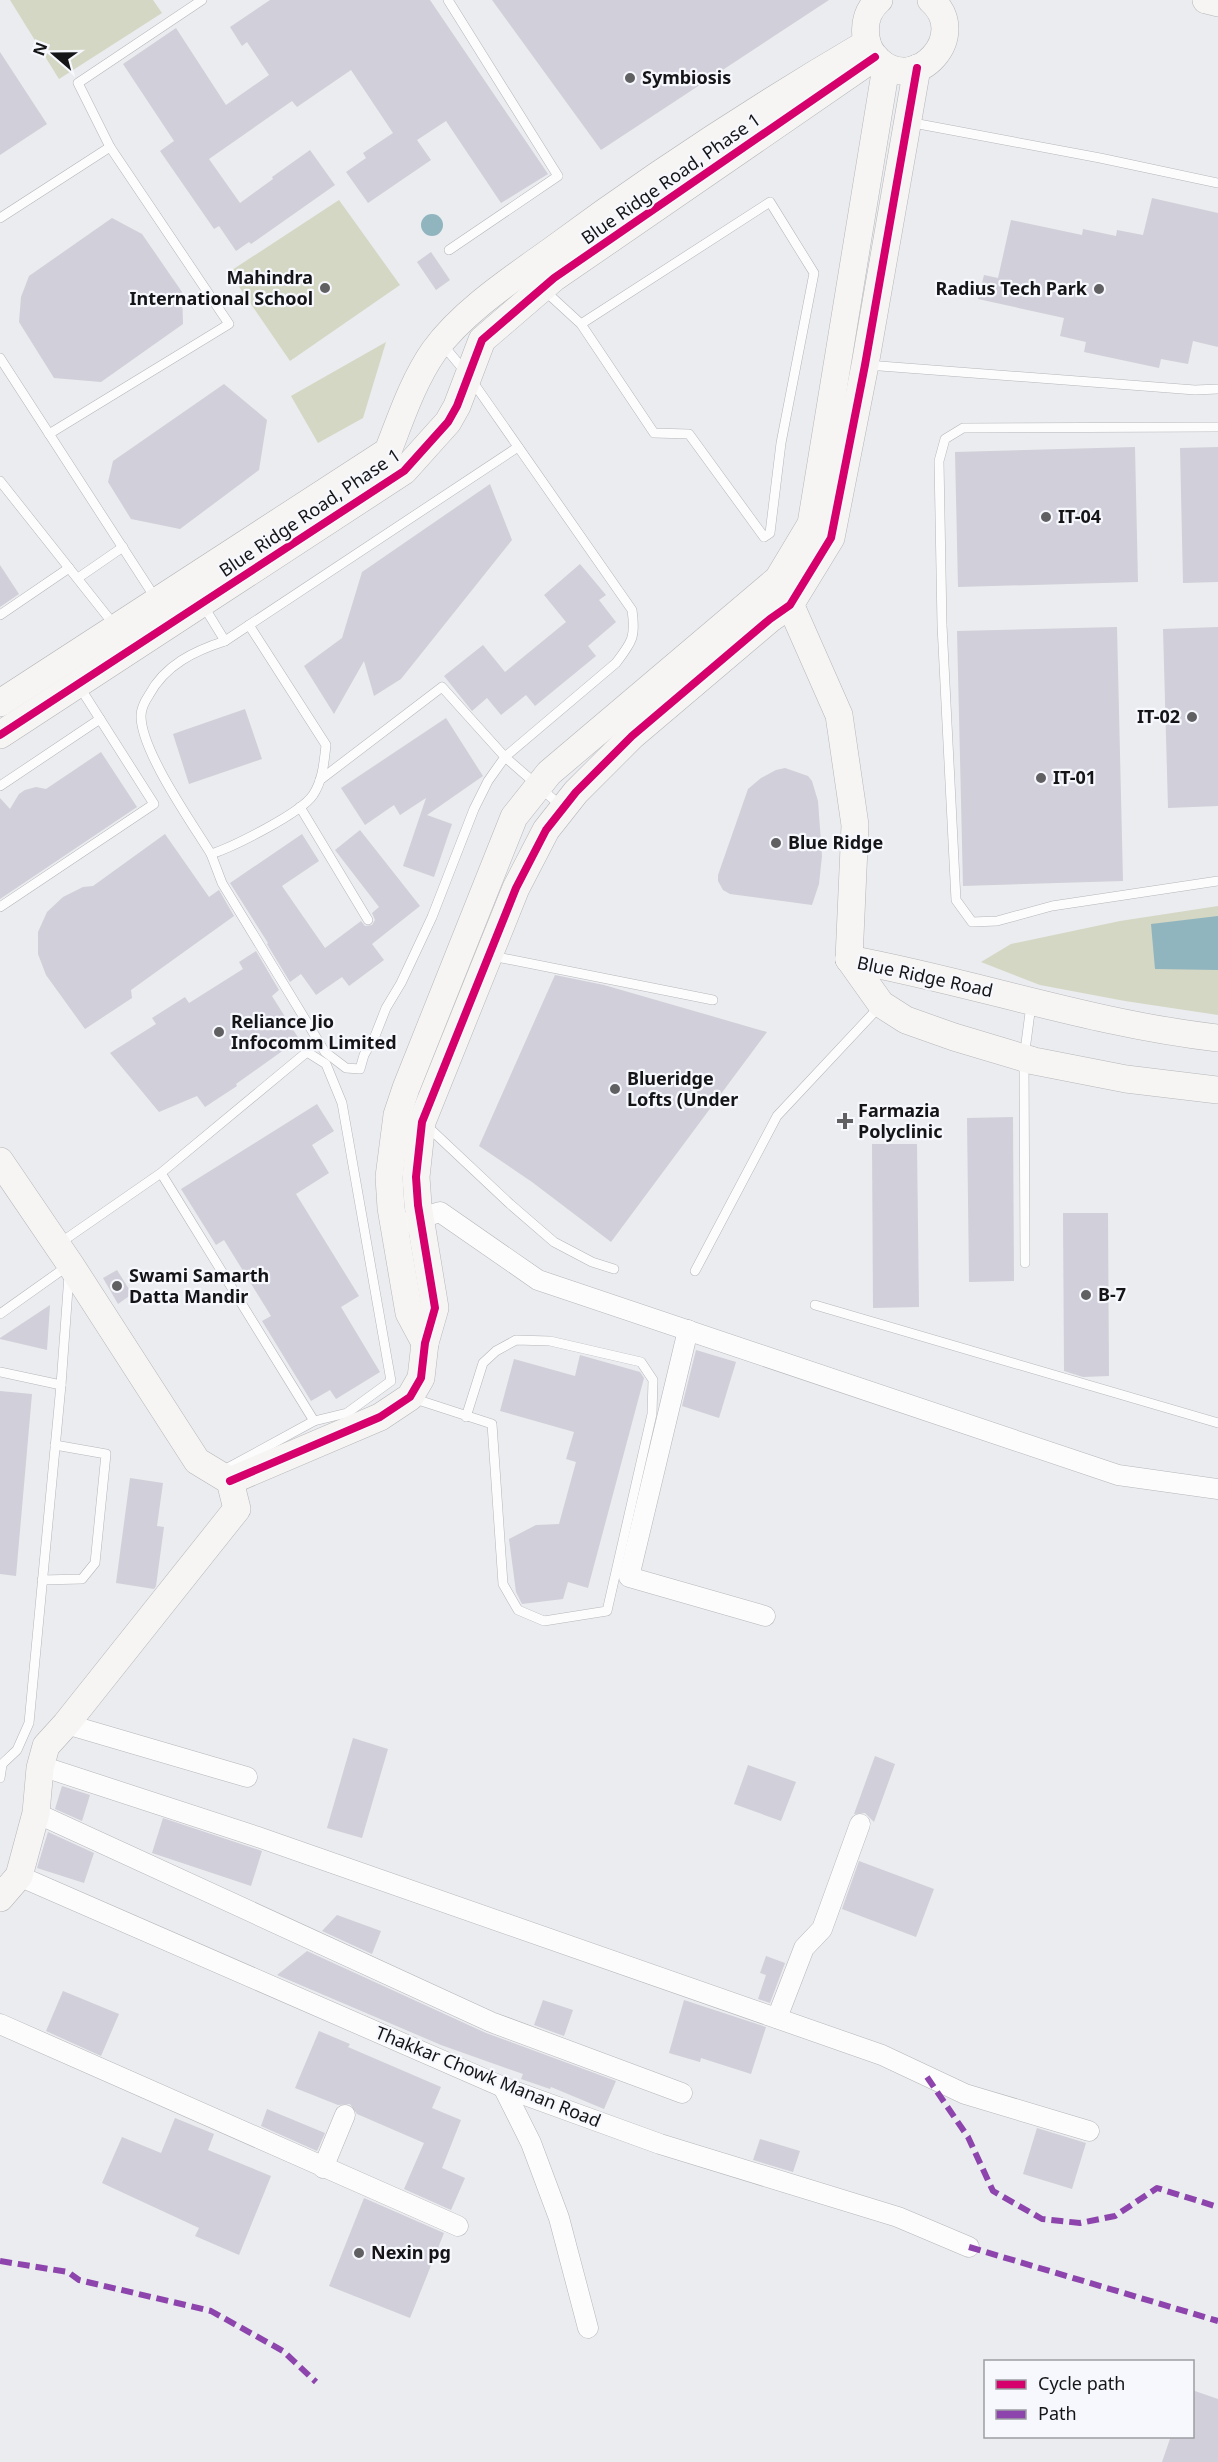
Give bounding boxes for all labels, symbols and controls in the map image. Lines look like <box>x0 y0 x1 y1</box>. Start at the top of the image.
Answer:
north arrow <box>24 24 84 84</box>
text: N <box>27 39 52 59</box>
place label: Symbiosis <box>642 65 731 89</box>
marker: Symbiosis <box>623 71 637 85</box>
street label: Blue Ridge Road, Phase 1 <box>576 107 765 249</box>
place label: Mahindra International School <box>129 265 313 310</box>
place label: Radius Tech Park <box>936 276 1088 300</box>
marker: Mahindra International School <box>318 281 332 295</box>
marker: Radius Tech Park <box>1092 282 1106 296</box>
street label: Blue Ridge Road, Phase 1 <box>214 442 405 582</box>
place label: IT-04 <box>1058 504 1101 528</box>
marker: IT-04 <box>1039 510 1053 524</box>
place label: IT-02 <box>1137 704 1180 728</box>
marker: IT-02 <box>1185 710 1199 724</box>
place label: IT-01 <box>1053 765 1096 789</box>
marker: IT-01 <box>1034 771 1048 785</box>
place label: Blue Ridge <box>788 830 883 854</box>
marker: Blue Ridge <box>769 836 783 850</box>
street label: Blue Ridge Road <box>855 950 995 1002</box>
place label: Reliance Jio Infocomm Limited <box>231 1009 397 1054</box>
marker: Reliance Jio Infocomm Limited <box>212 1025 226 1039</box>
place label: Blueridge Lofts (Under <box>627 1066 738 1111</box>
marker: Blueridge Lofts (Under <box>608 1082 622 1096</box>
place label: Farmazia Polyclinic <box>858 1098 942 1143</box>
marker: Farmazia Polyclinic <box>836 1112 854 1130</box>
place label: Swami Samarth Datta Mandir <box>129 1263 269 1308</box>
marker: Swami Samarth Datta Mandir <box>110 1279 124 1293</box>
place label: B-7 <box>1098 1282 1126 1306</box>
marker: B-7 <box>1079 1288 1093 1302</box>
street label: Thakkar Chowk Manan Road <box>372 2020 605 2132</box>
place label: Nexin pg <box>371 2240 451 2264</box>
marker: Nexin pg <box>352 2246 366 2260</box>
legend <box>984 2360 1194 2438</box>
text: Cycle path <box>1038 2371 1125 2395</box>
text: Path <box>1038 2401 1077 2425</box>

